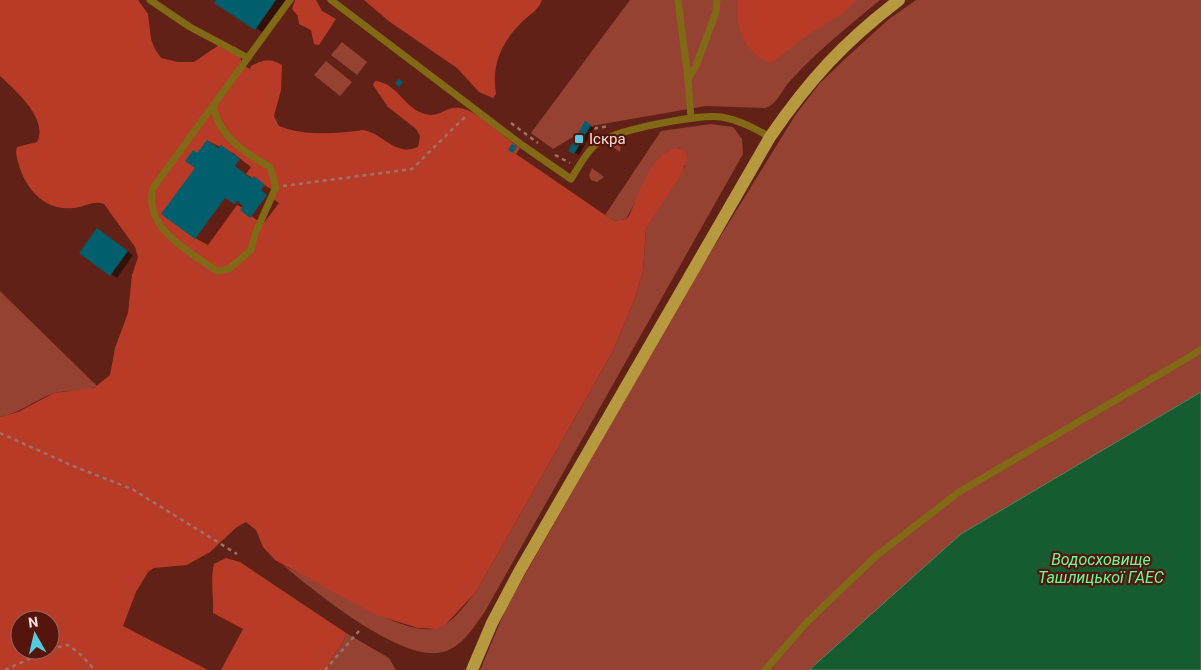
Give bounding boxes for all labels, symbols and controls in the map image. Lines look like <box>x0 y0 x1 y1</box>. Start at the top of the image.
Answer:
place label: Іскра <box>589 130 626 148</box>
marker: Іскра <box>573 133 585 145</box>
water label: Водосховище Ташлицької ГАЕС <box>1038 550 1164 587</box>
north arrow <box>10 610 60 660</box>
text: N <box>27 614 39 631</box>

